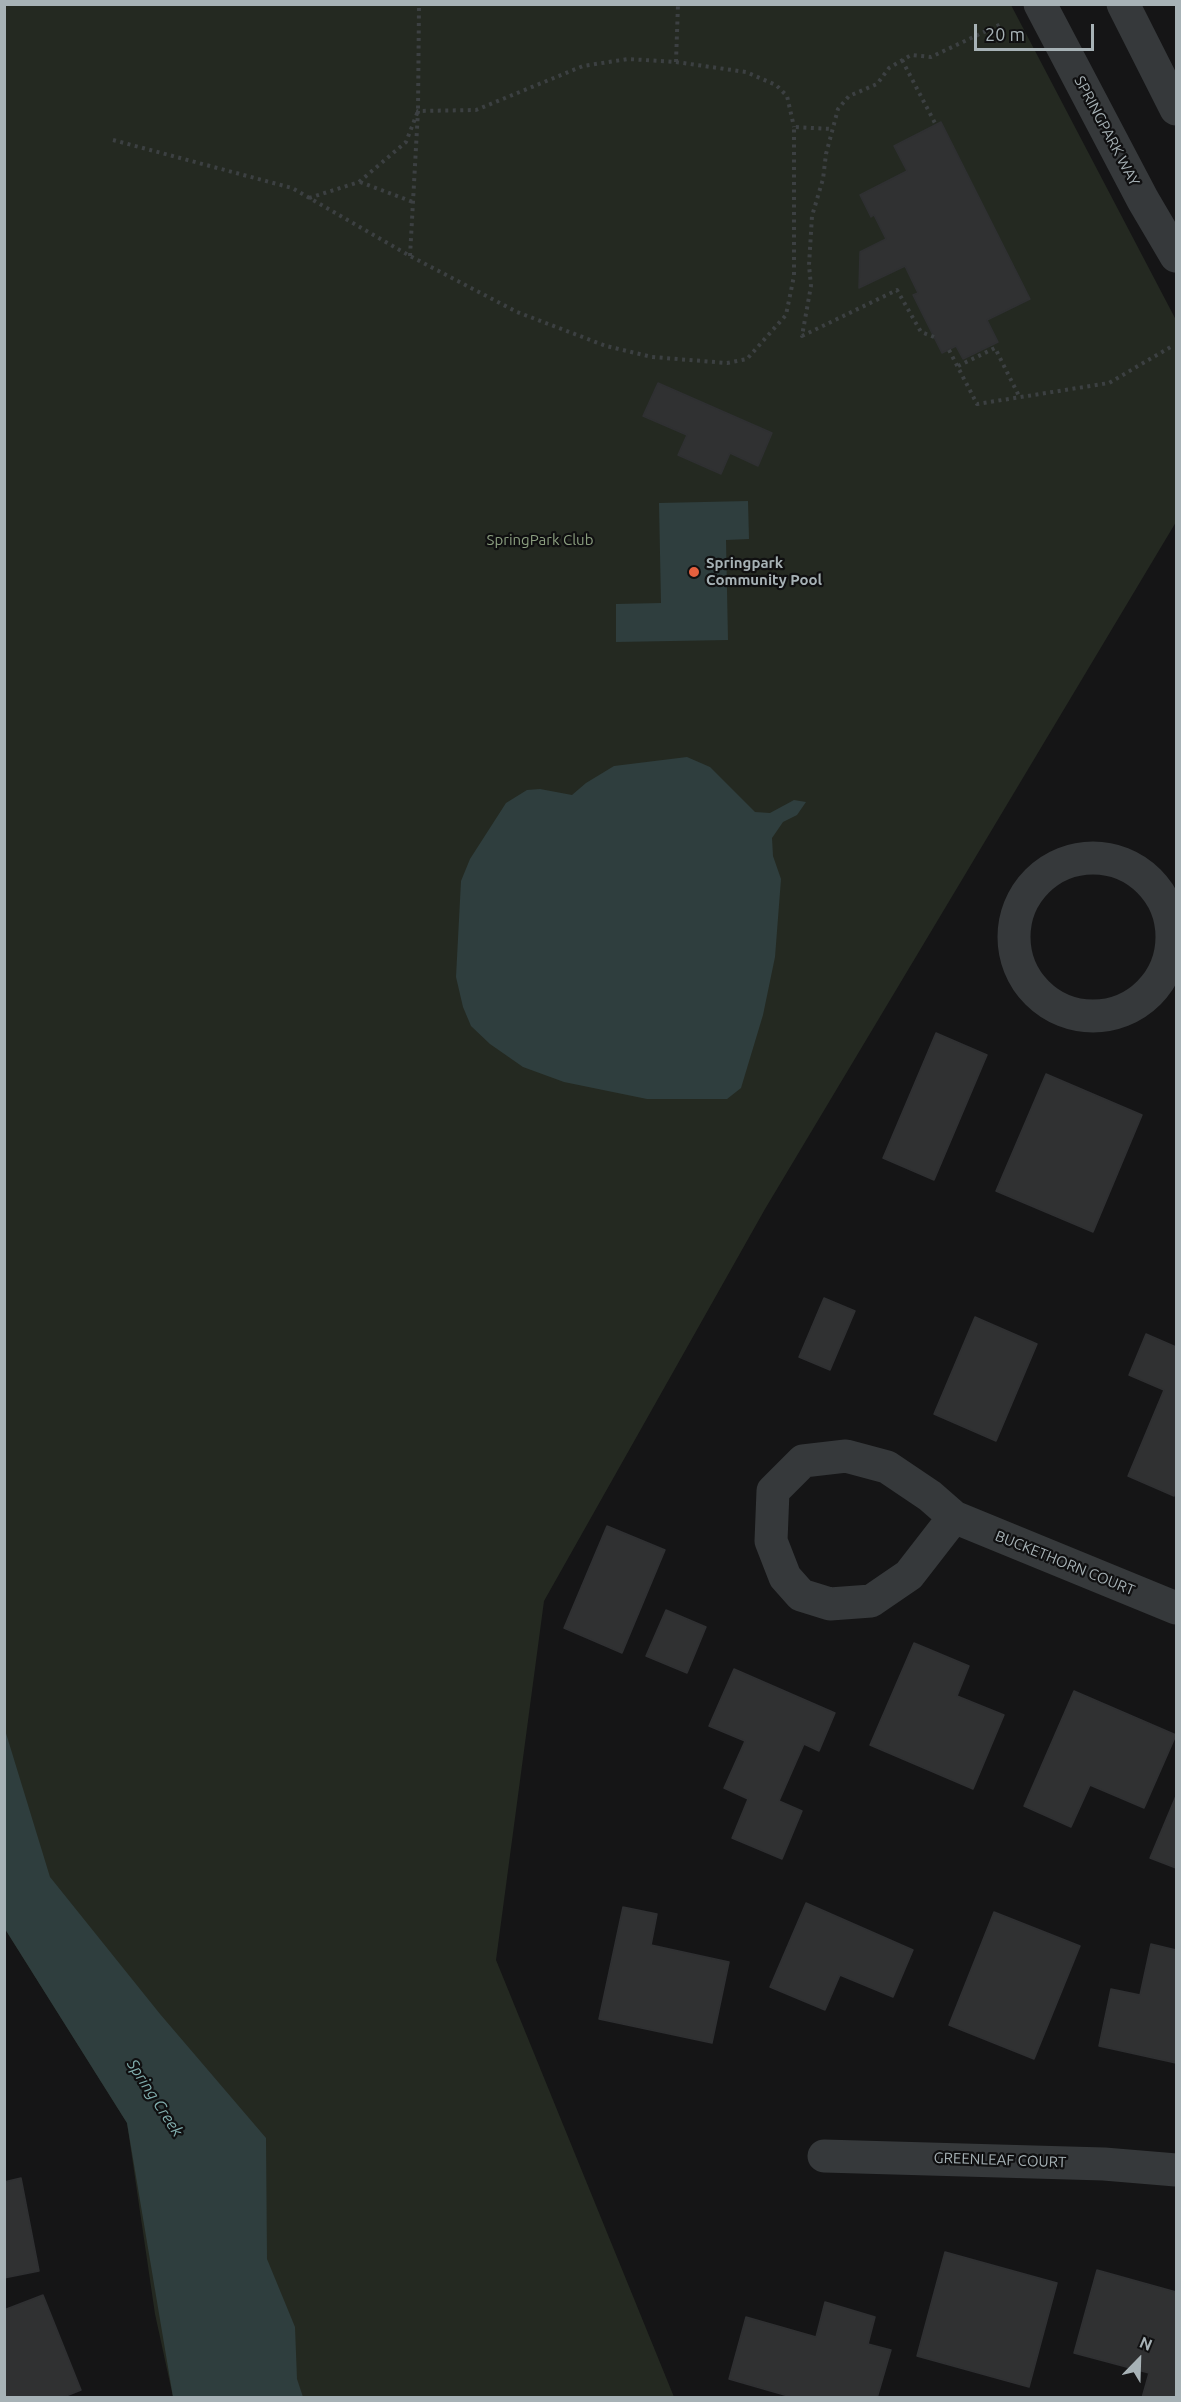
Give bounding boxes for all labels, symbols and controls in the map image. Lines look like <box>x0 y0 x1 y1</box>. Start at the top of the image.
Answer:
scale bar <box>977 12 1097 50</box>
text: 20 m <box>985 24 1025 44</box>
street label: SPRINGPARK WAY <box>1070 73 1144 189</box>
park label: SpringPark Club <box>487 531 593 549</box>
place label: Springpark Community Pool <box>706 554 822 589</box>
marker: Springpark Community Pool <box>687 565 701 579</box>
street label: BUCKETHORN COURT <box>993 1527 1137 1599</box>
water label: Spring Creek <box>123 2056 187 2140</box>
street label: GREENLEAF COURT <box>933 2149 1067 2171</box>
north arrow <box>1109 2330 1169 2390</box>
text: N <box>1137 2333 1155 2354</box>

